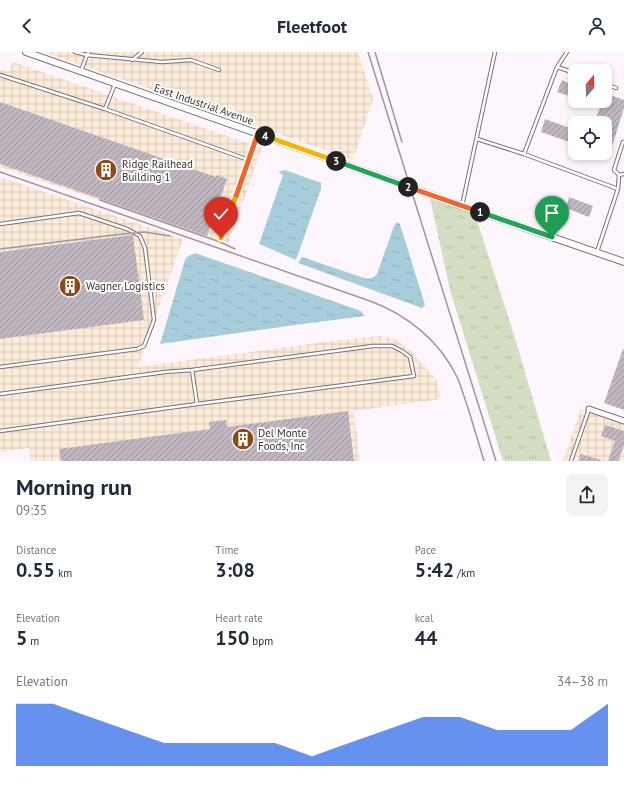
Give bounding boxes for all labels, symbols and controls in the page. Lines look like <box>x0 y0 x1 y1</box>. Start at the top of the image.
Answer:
icon: back <box>16 15 38 37</box>
text: Fleetfoot <box>277 15 347 38</box>
icon: person <box>586 15 608 37</box>
north arrow <box>568 64 612 108</box>
map controls <box>568 64 612 160</box>
street label: East Industrial Avenue <box>152 80 256 128</box>
button: locate <box>568 116 612 160</box>
pin: 4 <box>255 126 275 146</box>
text: 4 <box>262 129 268 143</box>
pin: 3 <box>326 151 346 171</box>
text: 3 <box>333 154 339 168</box>
building icon: Ridge Railhead Building 1 <box>93 157 119 183</box>
place label: Ridge Railhead Building 1 <box>122 157 193 184</box>
pin: 2 <box>398 177 418 197</box>
text: 2 <box>405 180 411 194</box>
pin <box>535 196 569 237</box>
pin <box>204 197 238 238</box>
pin: 1 <box>470 202 490 222</box>
icon: arrive <box>541 202 563 224</box>
icon: check <box>210 203 232 225</box>
text: 1 <box>477 205 483 219</box>
building icon: Wagner Logistics <box>57 273 83 299</box>
place label: Wagner Logistics <box>86 279 165 293</box>
building icon: Del Monte Foods, Inc <box>230 426 256 452</box>
place label: Del Monte Foods, Inc <box>258 426 307 453</box>
text: Morning run <box>16 473 132 501</box>
button: share <box>566 474 608 516</box>
text: 09:35 <box>16 502 47 519</box>
text: Distance <box>16 543 56 557</box>
text: Time <box>215 543 239 557</box>
text: Pace <box>415 543 436 557</box>
text: 0.55 <box>16 557 55 583</box>
text: 3:08 <box>215 557 255 583</box>
text: 5:42 <box>415 557 454 583</box>
text: km <box>55 566 72 580</box>
text: /km <box>454 566 475 580</box>
text: Elevation <box>16 611 60 625</box>
text: Heart rate <box>215 611 263 625</box>
text: kcal <box>415 611 433 625</box>
text: 5 <box>16 625 27 651</box>
text: 150 <box>215 625 249 651</box>
text: 44 <box>415 625 437 651</box>
text: m <box>27 634 39 648</box>
text: bpm <box>249 634 273 648</box>
text: Elevation <box>16 673 68 690</box>
text: 34–38 m <box>557 673 608 690</box>

